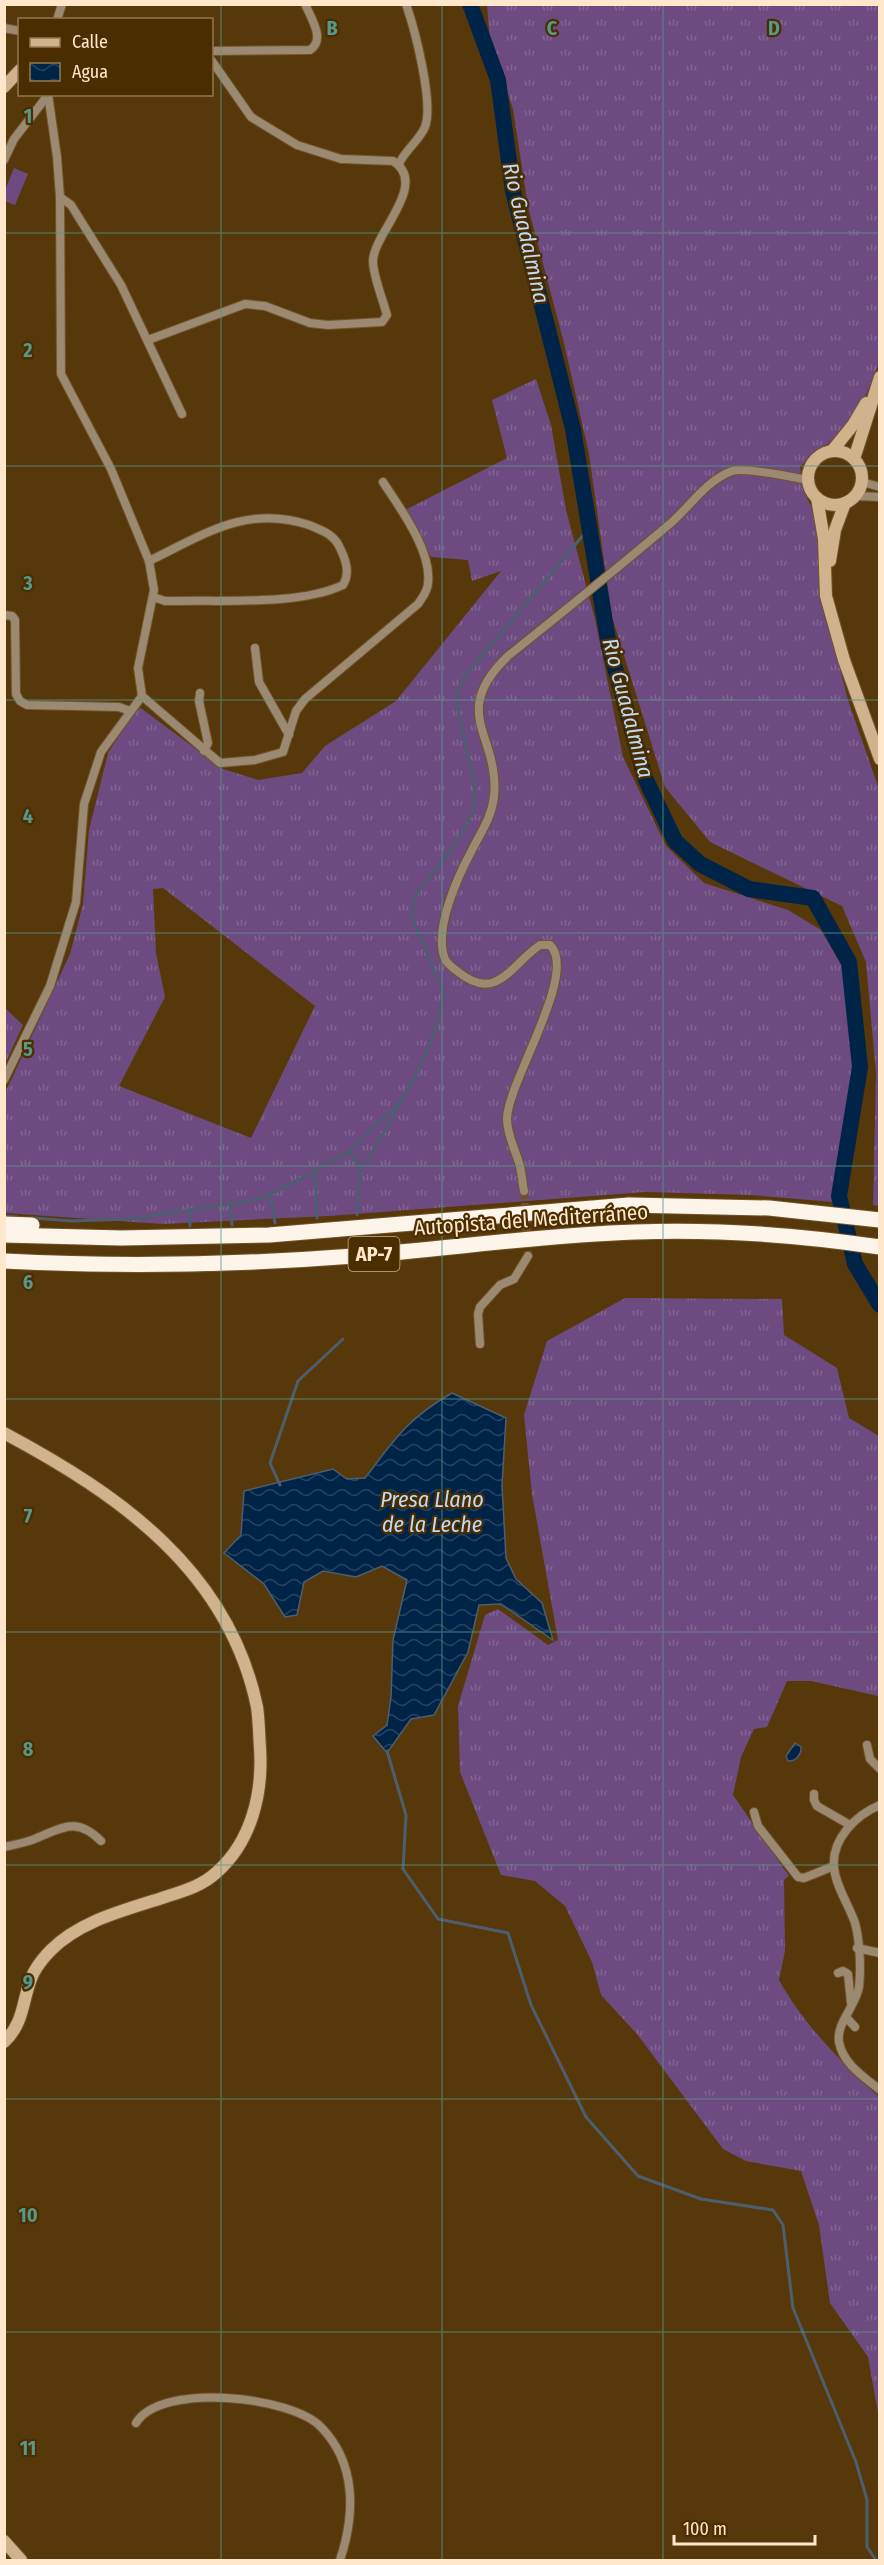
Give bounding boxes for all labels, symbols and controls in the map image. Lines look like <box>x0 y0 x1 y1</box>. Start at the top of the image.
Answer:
text: B <box>326 16 338 40</box>
text: C <box>547 16 558 40</box>
text: D <box>768 16 780 40</box>
legend <box>18 18 213 96</box>
text: Calle <box>72 31 108 53</box>
text: Agua <box>72 61 108 83</box>
text: 1 <box>24 104 32 128</box>
water label: Rio Guadalmina <box>497 160 555 306</box>
text: 2 <box>22 338 33 362</box>
text: 3 <box>22 571 33 595</box>
water label: Rio Guadalmina <box>596 635 660 781</box>
text: 4 <box>23 804 33 828</box>
text: 5 <box>23 1037 33 1061</box>
street label: Autopista del Mediterráneo <box>413 1199 649 1241</box>
road number: AP-7 <box>348 1237 400 1271</box>
text: 6 <box>23 1270 33 1294</box>
water label: Presa Llano de la Leche <box>380 1486 484 1538</box>
text: 7 <box>24 1504 33 1528</box>
text: 8 <box>23 1737 34 1761</box>
text: 9 <box>23 1970 33 1994</box>
text: 10 <box>18 2203 38 2227</box>
text: 11 <box>20 2436 36 2460</box>
scale bar <box>674 2508 815 2546</box>
text: 100 m <box>683 2518 727 2540</box>

